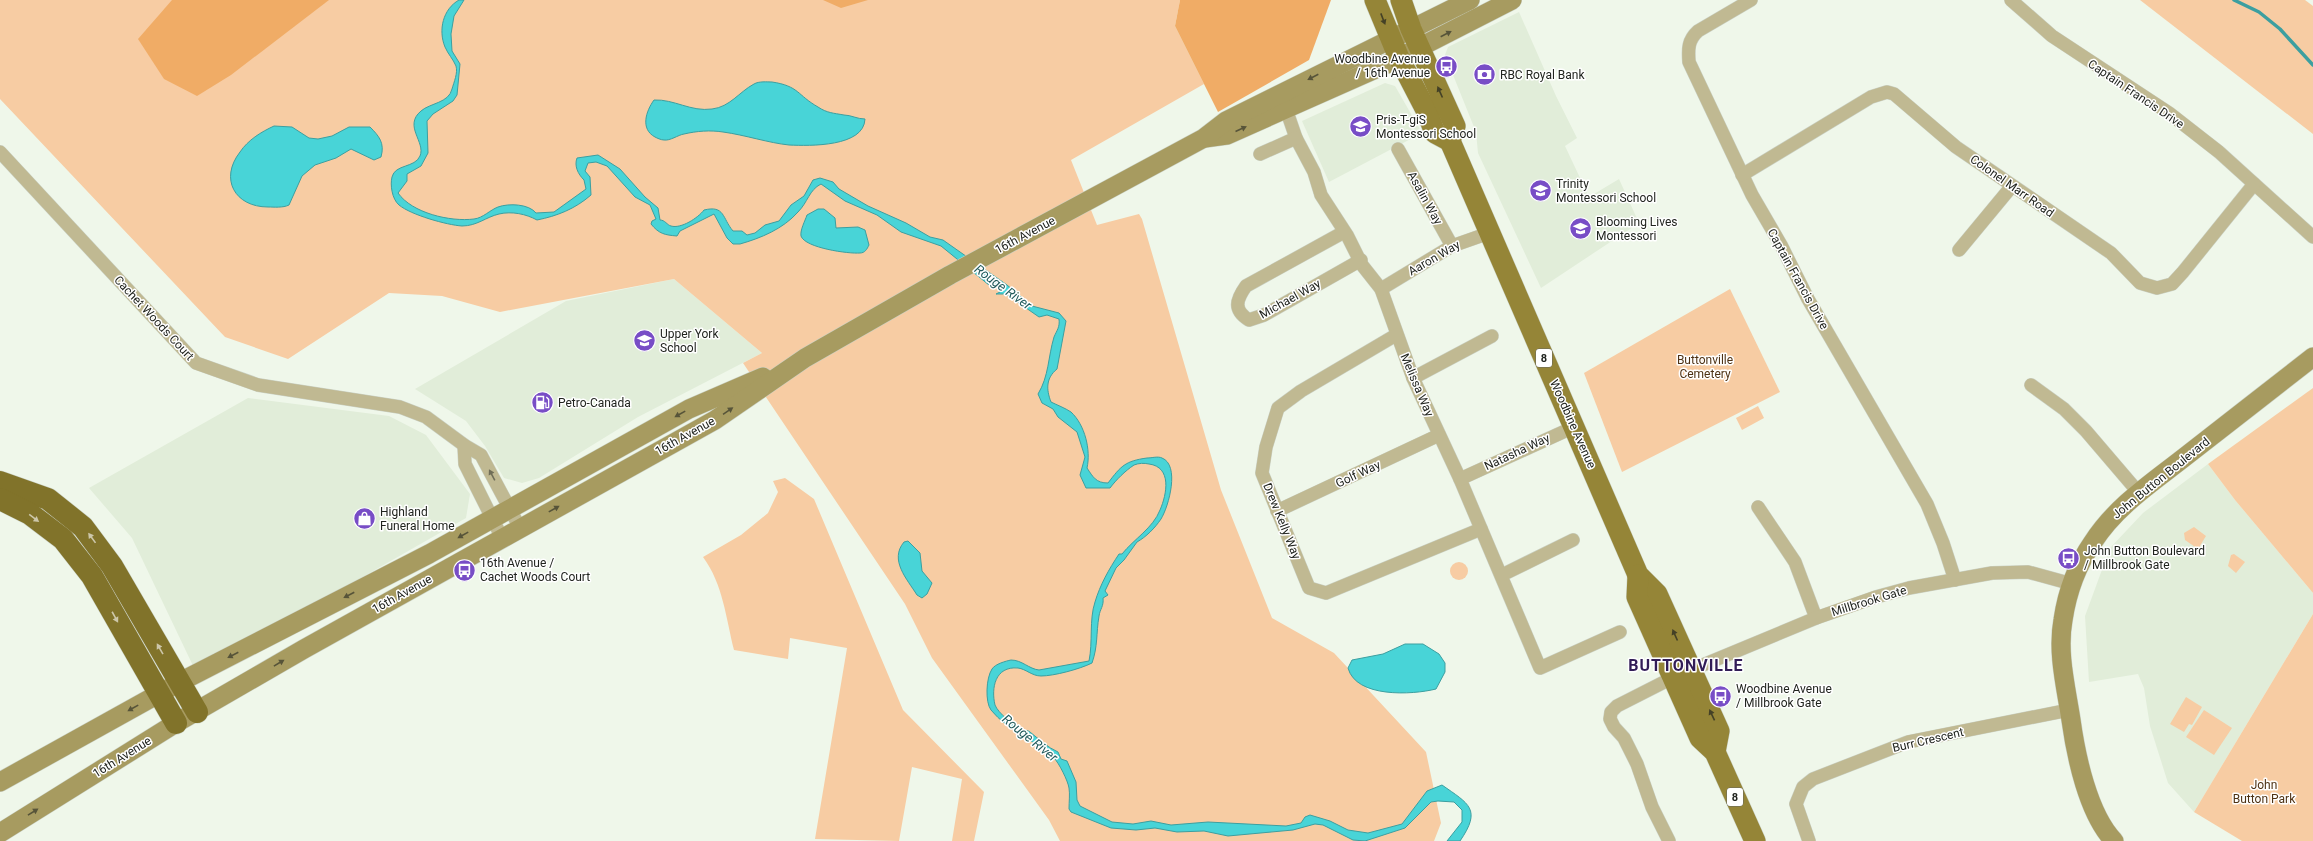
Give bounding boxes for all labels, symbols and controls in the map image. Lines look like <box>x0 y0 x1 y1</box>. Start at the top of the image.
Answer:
one-way arrow <box>1380 14 1386 26</box>
one-way arrow <box>1440 31 1452 37</box>
place label: Woodbine Avenue / 16th Avenue <box>1334 52 1430 80</box>
bus stop icon: Woodbine Avenue / 16th Avenue <box>1433 53 1459 79</box>
street label: Captain Francis Drive <box>2085 57 2187 131</box>
bank icon: RBC Royal Bank <box>1472 62 1498 88</box>
place label: RBC Royal Bank <box>1500 68 1585 82</box>
one-way arrow <box>1308 74 1319 80</box>
one-way arrow <box>1437 86 1443 98</box>
place label: Pris-T-giS Montessori School <box>1376 113 1476 141</box>
school or university icon: Pris-T-giS Montessori School <box>1348 114 1374 140</box>
one-way arrow <box>1236 126 1247 132</box>
street label: Colonel Marr Road <box>1967 152 2057 220</box>
street label: Asalin Way <box>1405 169 1445 227</box>
place label: Trinity Montessori School <box>1556 177 1656 205</box>
school or university icon: Trinity Montessori School <box>1528 178 1554 204</box>
street label: 16th Avenue <box>992 213 1058 257</box>
place label: Blooming Lives Montessori <box>1596 215 1678 243</box>
school or university icon: Blooming Lives Montessori <box>1567 216 1593 242</box>
street label: Captain Francis Drive <box>1765 226 1831 332</box>
street label: Aaron Way <box>1406 237 1463 278</box>
water label: Rouge River <box>972 261 1035 313</box>
street label: Cachet Woods Court <box>111 273 197 363</box>
street label: Michael Way <box>1257 276 1323 322</box>
place label: Upper York School <box>660 327 719 355</box>
school or university icon: Upper York School <box>632 328 658 354</box>
road number: 8 <box>1536 349 1552 367</box>
street label: Melissa Way <box>1397 351 1437 419</box>
park label: Buttonville Cemetery <box>1677 353 1733 381</box>
street label: Woodbine Avenue <box>1547 377 1599 471</box>
fuel station icon: Petro-Canada <box>530 390 556 416</box>
place label: Petro-Canada <box>558 396 631 410</box>
one-way arrow <box>723 407 733 415</box>
one-way arrow <box>674 411 686 417</box>
street label: 16th Avenue <box>653 414 717 458</box>
street label: Natasha Way <box>1482 431 1552 473</box>
street label: John Button Boulevard <box>2110 434 2212 522</box>
street label: Golf Way <box>1333 457 1383 490</box>
one-way arrow <box>489 469 495 481</box>
street label: Drew Kelly Way <box>1260 481 1304 561</box>
place label: Highland Funeral Home <box>380 505 455 533</box>
shop icon: Highland Funeral Home <box>351 506 377 532</box>
one-way arrow <box>548 506 560 513</box>
one-way arrow <box>29 513 40 522</box>
one-way arrow <box>458 531 469 538</box>
one-way arrow <box>88 533 96 544</box>
place label: John Button Boulevard / Millbrook Gate <box>2084 544 2205 572</box>
bus stop icon: John Button Boulevard / Millbrook Gate <box>2056 545 2082 571</box>
place label: 16th Avenue / Cachet Woods Court <box>480 556 590 584</box>
bus stop icon: 16th Avenue / Cachet Woods Court <box>452 557 478 583</box>
street label: 16th Avenue <box>370 572 434 616</box>
street label: Millbrook Gate <box>1830 583 1908 619</box>
one-way arrow <box>343 592 354 599</box>
one-way arrow <box>112 611 118 623</box>
one-way arrow <box>1672 629 1678 641</box>
one-way arrow <box>156 643 163 655</box>
one-way arrow <box>227 652 239 658</box>
district label: BUTTONVILLE <box>1628 656 1744 675</box>
one-way arrow <box>273 660 285 667</box>
place label: Woodbine Avenue / Millbrook Gate <box>1736 682 1832 710</box>
bus stop icon: Woodbine Avenue / Millbrook Gate <box>1707 683 1733 709</box>
one-way arrow <box>128 705 139 712</box>
one-way arrow <box>1709 710 1715 721</box>
water label: Rouge River <box>999 711 1061 765</box>
street label: Burr Crescent <box>1891 725 1965 755</box>
street label: 16th Avenue <box>90 734 154 780</box>
park label: John Button Park <box>2233 778 2296 806</box>
road number: 8 <box>1727 788 1743 806</box>
one-way arrow <box>28 808 38 816</box>

